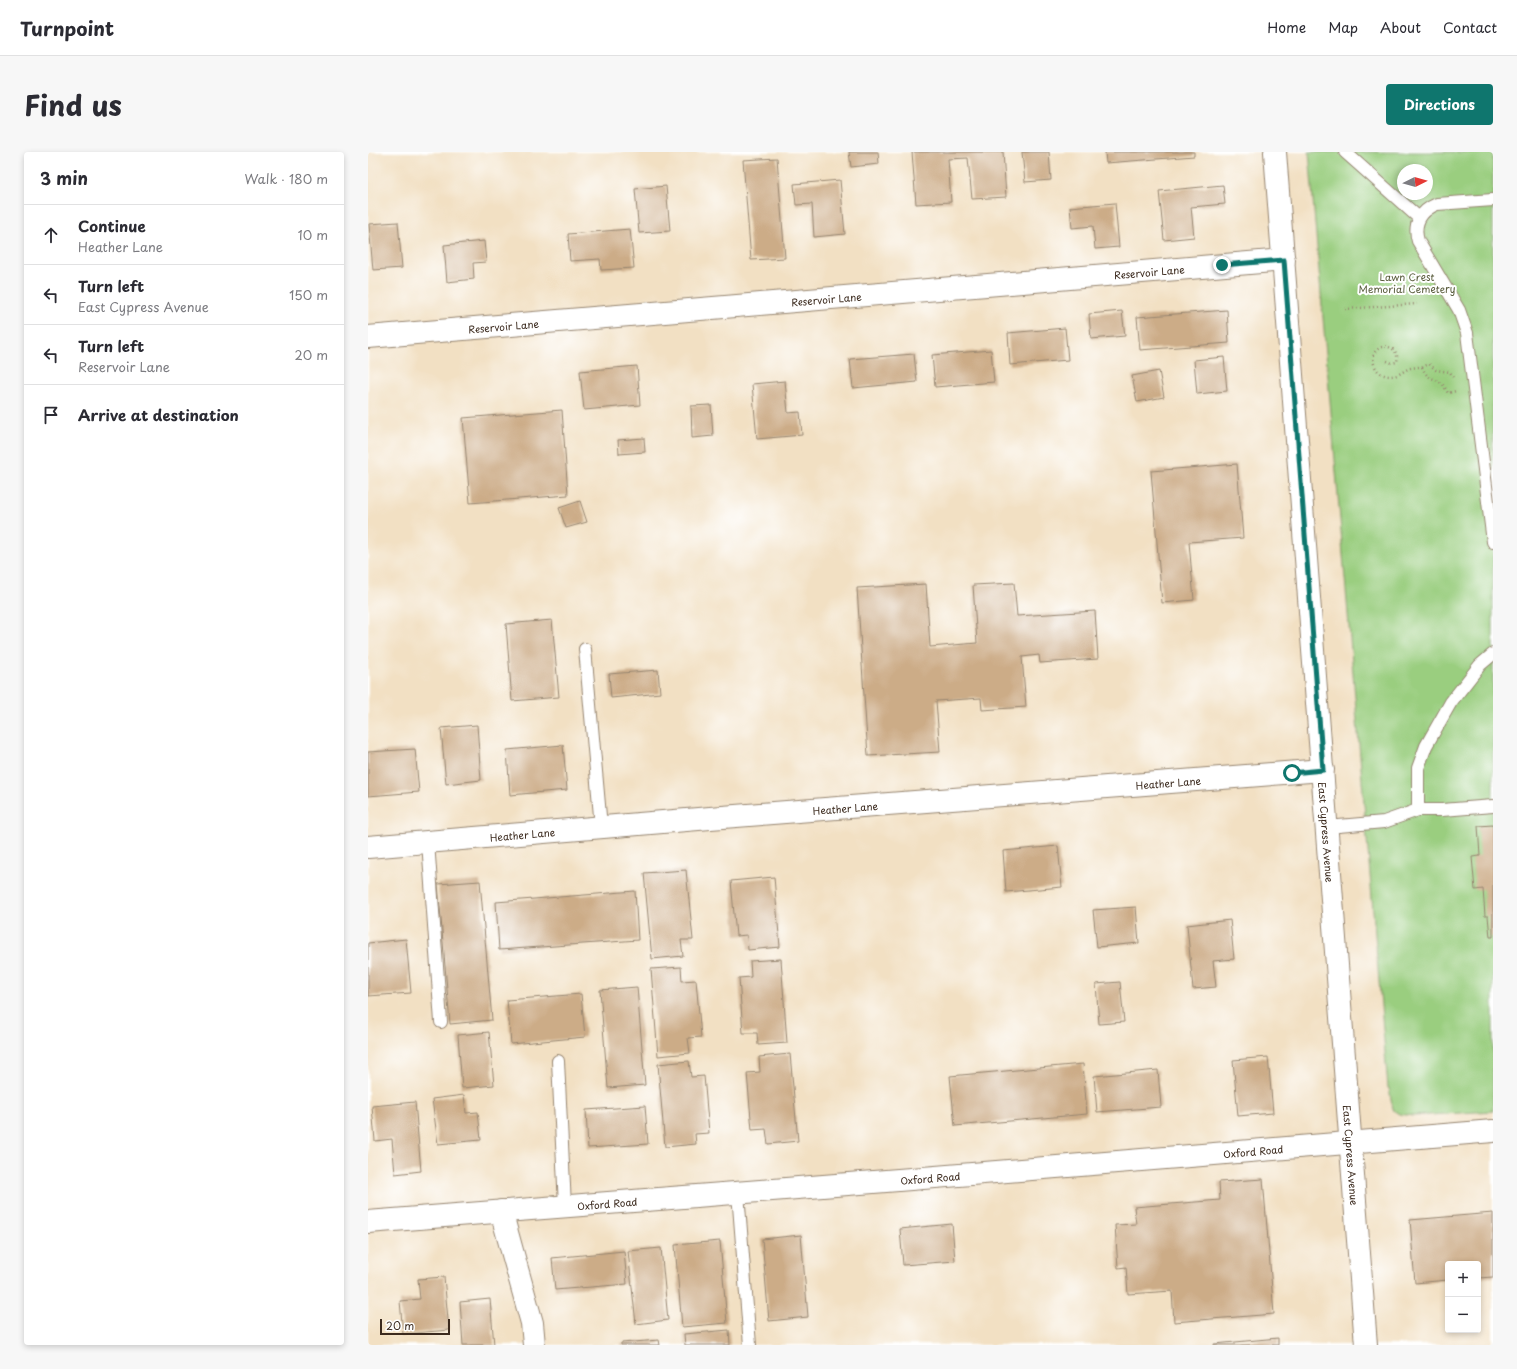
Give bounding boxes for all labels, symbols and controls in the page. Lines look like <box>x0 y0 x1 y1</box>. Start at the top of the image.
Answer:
text: Turnpoint <box>20 14 114 42</box>
text: Home <box>1267 17 1306 38</box>
text: Map <box>1328 17 1358 38</box>
text: About <box>1380 17 1421 38</box>
text: Contact <box>1443 17 1497 38</box>
text: Find us <box>24 83 122 126</box>
button: Directions <box>1386 84 1493 125</box>
north arrow <box>1397 164 1433 200</box>
text: 3 min <box>40 165 88 191</box>
text: Walk · 180 m <box>245 169 328 188</box>
text: Continue <box>78 214 146 237</box>
icon: ahead <box>40 224 62 246</box>
text: 10 m <box>298 225 328 244</box>
text: Heather Lane <box>78 237 163 256</box>
route end <box>1213 256 1231 274</box>
street label: Reservoir Lane <box>1113 261 1186 282</box>
park label: Lawn Crest Memorial Cemetery <box>1359 269 1456 296</box>
text: Turn left <box>78 274 144 297</box>
icon: left <box>40 284 62 306</box>
text: 150 m <box>289 285 328 304</box>
street label: Reservoir Lane <box>790 288 863 309</box>
text: East Cypress Avenue <box>78 297 209 316</box>
street label: Reservoir Lane <box>468 315 540 336</box>
text: Turn left <box>78 334 144 357</box>
icon: left <box>40 344 62 366</box>
text: 20 m <box>294 345 328 364</box>
text: Reservoir Lane <box>78 357 170 376</box>
text: Arrive at destination <box>78 403 239 426</box>
icon: arrive <box>40 404 62 426</box>
route start <box>1283 764 1301 782</box>
street label: Heather Lane <box>1135 772 1202 792</box>
street label: East Cypress Avenue <box>1316 781 1338 883</box>
street label: Heather Lane <box>812 797 879 817</box>
street label: Heather Lane <box>489 824 556 844</box>
street label: East Cypress Avenue <box>1340 1104 1363 1206</box>
street label: Oxford Road <box>1223 1141 1284 1161</box>
street label: Oxford Road <box>900 1168 961 1187</box>
street label: Oxford Road <box>577 1193 638 1213</box>
map controls <box>1445 1261 1481 1333</box>
button: + <box>1445 1261 1481 1297</box>
button: − <box>1445 1297 1481 1333</box>
scale bar <box>380 1317 450 1336</box>
text: 20 m <box>386 1317 414 1334</box>

